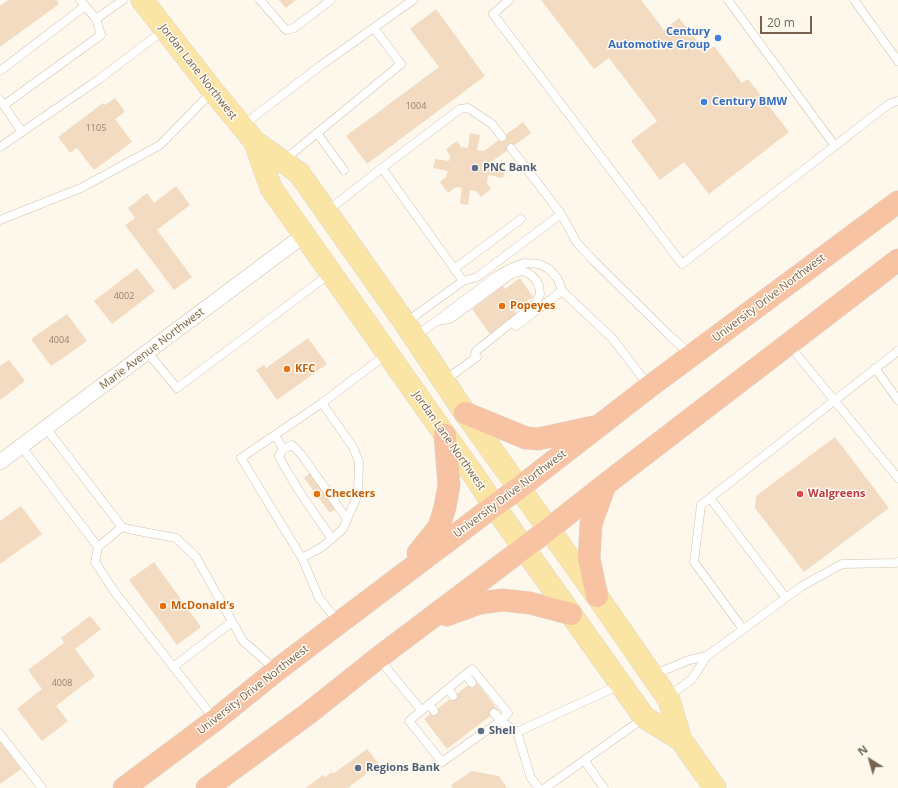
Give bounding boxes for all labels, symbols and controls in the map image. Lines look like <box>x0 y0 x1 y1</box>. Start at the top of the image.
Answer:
scale bar <box>762 8 814 34</box>
text: 20 m <box>767 14 795 31</box>
street label: Jordan Lane Northwest <box>156 21 240 123</box>
place label: Century Automotive Group <box>608 25 710 51</box>
marker: Century Automotive Group <box>713 33 723 43</box>
place label: Century BMW <box>712 95 787 109</box>
marker: Century BMW <box>699 97 709 107</box>
house number: 1004 <box>406 101 426 111</box>
house number: 1105 <box>86 123 106 133</box>
place label: PNC Bank <box>483 161 537 175</box>
marker: PNC Bank <box>470 163 480 173</box>
street label: University Drive Northwest <box>710 251 828 345</box>
house number: 4002 <box>114 291 134 301</box>
place label: Popeyes <box>510 299 555 313</box>
marker: Popeyes <box>497 301 507 311</box>
street label: Marie Avenue Northwest <box>97 305 207 393</box>
house number: 4004 <box>49 335 69 345</box>
place label: KFC <box>295 362 315 376</box>
marker: KFC <box>282 364 292 374</box>
street label: Jordan Lane Northwest <box>410 389 488 493</box>
street label: University Drive Northwest <box>451 447 569 541</box>
place label: Checkers <box>325 487 375 501</box>
place label: Walgreens <box>808 487 866 501</box>
marker: Checkers <box>312 489 322 499</box>
marker: Walgreens <box>795 489 805 499</box>
place label: McDonald's <box>171 599 235 613</box>
marker: McDonald's <box>158 601 168 611</box>
street label: University Drive Northwest <box>195 642 311 738</box>
house number: 4008 <box>52 678 72 688</box>
place label: Shell <box>489 724 516 738</box>
marker: Shell <box>476 726 486 736</box>
north arrow <box>850 740 890 780</box>
text: N <box>854 741 871 759</box>
place label: Regions Bank <box>366 761 440 775</box>
marker: Regions Bank <box>353 763 363 773</box>

